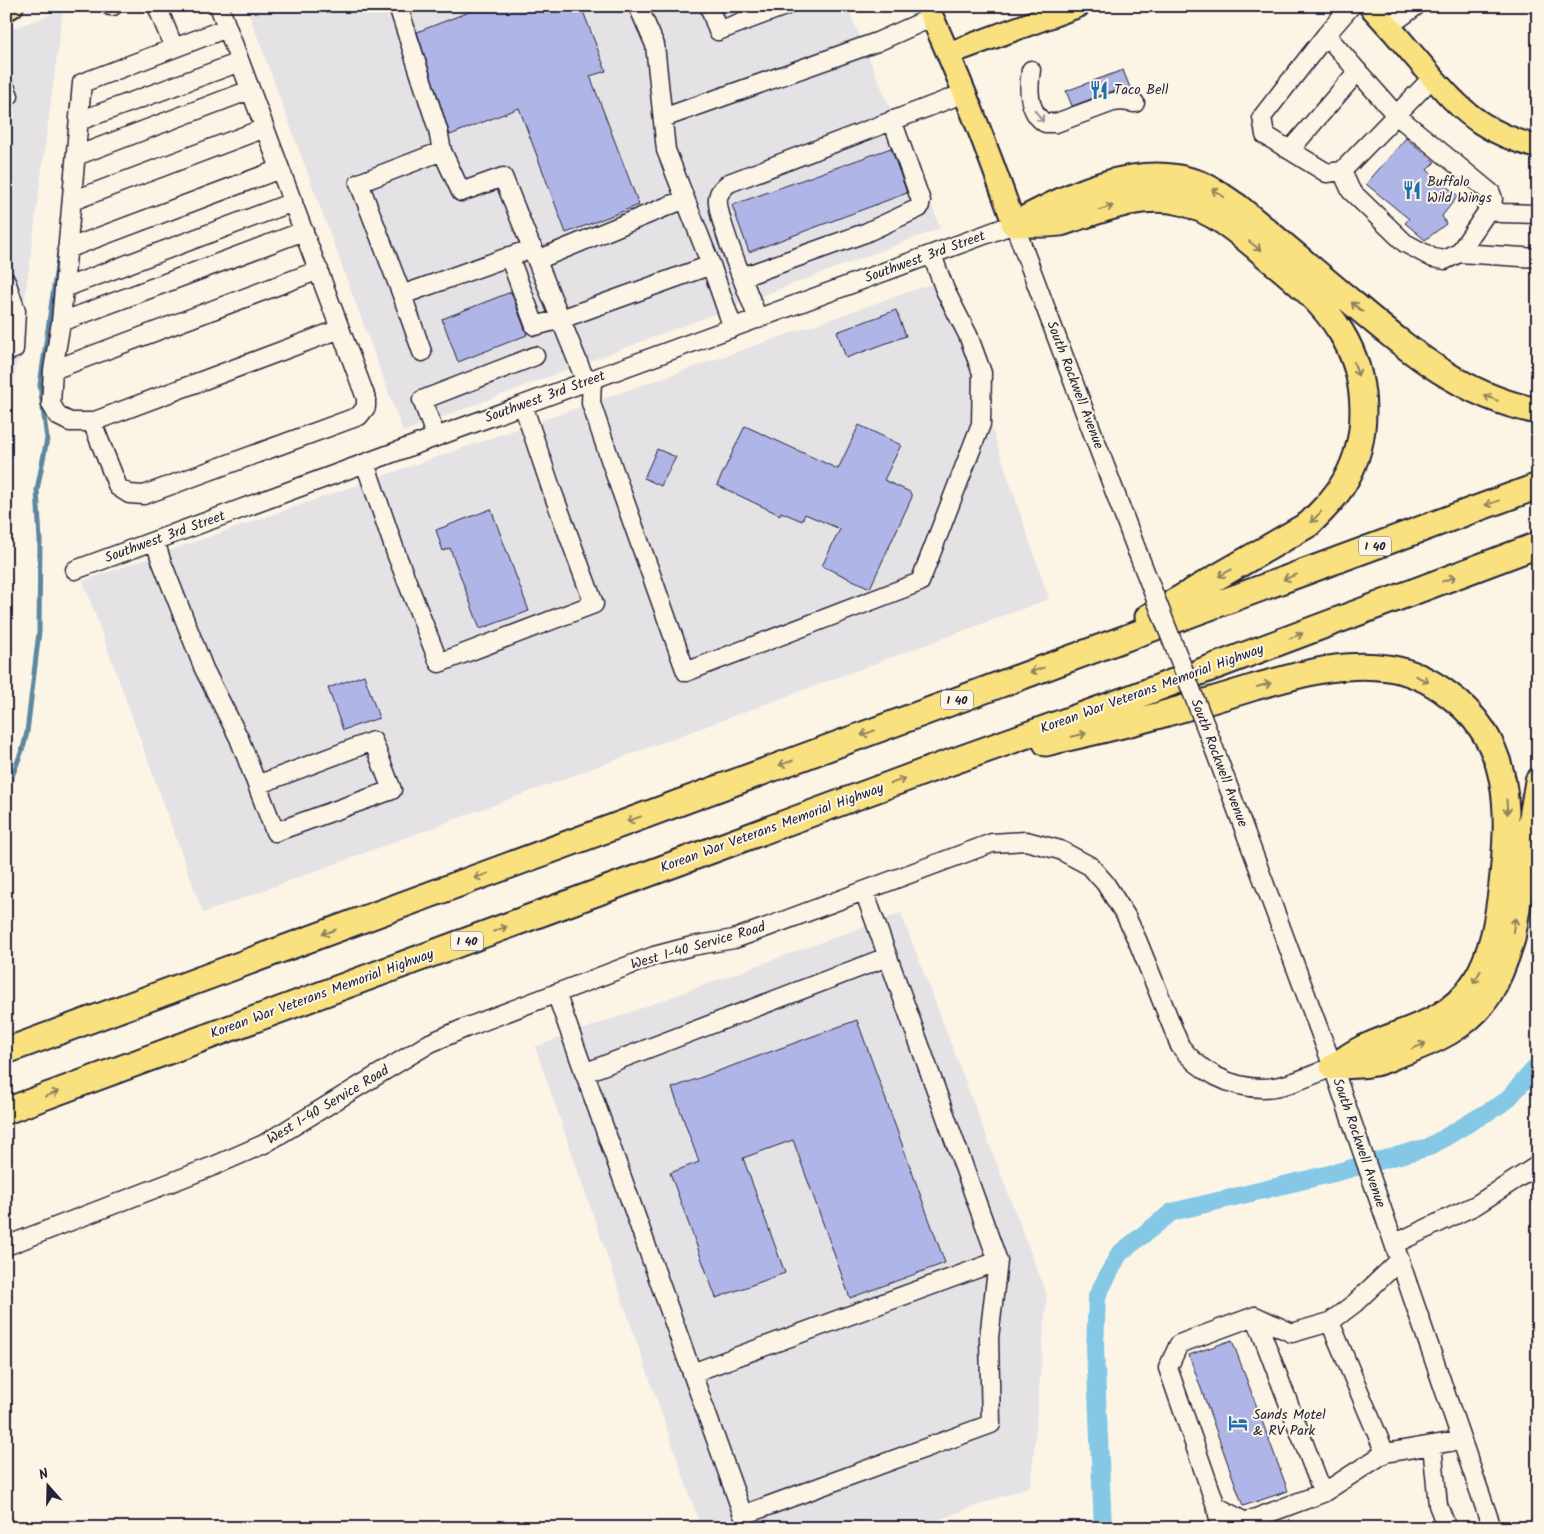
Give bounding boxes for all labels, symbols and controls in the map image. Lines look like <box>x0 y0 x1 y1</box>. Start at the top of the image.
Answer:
restaurant icon: Taco Bell <box>1088 79 1110 101</box>
place label: Taco Bell <box>1114 79 1169 101</box>
one-way arrow <box>1034 109 1044 123</box>
place label: Buffalo Wild Wings <box>1427 171 1492 209</box>
restaurant icon: Buffalo Wild Wings <box>1401 179 1423 201</box>
one-way arrow <box>1211 188 1225 199</box>
one-way arrow <box>1098 202 1114 212</box>
street label: Southwest 3rd Street <box>862 225 989 289</box>
one-way arrow <box>1248 240 1261 251</box>
one-way arrow <box>1351 301 1364 313</box>
street label: South Rockwell Avenue <box>1040 318 1110 453</box>
one-way arrow <box>1352 361 1362 377</box>
street label: Southwest 3rd Street <box>482 365 609 429</box>
one-way arrow <box>1484 393 1499 402</box>
one-way arrow <box>1485 499 1500 508</box>
street label: Southwest 3rd Street <box>102 505 229 569</box>
one-way arrow <box>1310 511 1322 523</box>
road number: I 40 <box>1359 536 1391 556</box>
one-way arrow <box>1218 569 1232 579</box>
one-way arrow <box>1283 573 1298 582</box>
one-way arrow <box>1440 574 1456 583</box>
one-way arrow <box>1288 631 1304 640</box>
street label: Korean War Veterans Memorial Highway <box>1037 638 1267 740</box>
one-way arrow <box>1030 666 1045 675</box>
one-way arrow <box>1415 674 1430 684</box>
one-way arrow <box>1256 679 1272 689</box>
road number: I 40 <box>941 690 973 710</box>
street label: South Rockwell Avenue <box>1184 696 1254 831</box>
one-way arrow <box>861 729 876 738</box>
one-way arrow <box>1070 730 1086 739</box>
one-way arrow <box>779 759 794 768</box>
one-way arrow <box>890 776 906 785</box>
street label: Korean War Veterans Memorial Highway <box>657 777 887 879</box>
one-way arrow <box>1502 799 1511 815</box>
one-way arrow <box>626 815 642 824</box>
one-way arrow <box>474 872 489 881</box>
street label: West I-40 Service Road <box>628 916 769 976</box>
one-way arrow <box>1510 917 1520 933</box>
one-way arrow <box>492 924 507 933</box>
one-way arrow <box>322 928 337 937</box>
road number: I 40 <box>451 931 483 950</box>
street label: Korean War Veterans Memorial Highway <box>207 943 437 1045</box>
one-way arrow <box>1472 969 1482 983</box>
one-way arrow <box>1411 1041 1426 1051</box>
street label: West I-40 Service Road <box>263 1059 394 1150</box>
street label: South Rockwell Avenue <box>1326 1075 1392 1211</box>
one-way arrow <box>44 1089 59 1098</box>
place label: Sands Motel & RV Park <box>1253 1404 1326 1442</box>
hotel icon: Sands Motel & RV Park <box>1227 1412 1249 1434</box>
north arrow <box>22 1462 72 1512</box>
text: N <box>36 1463 52 1487</box>

